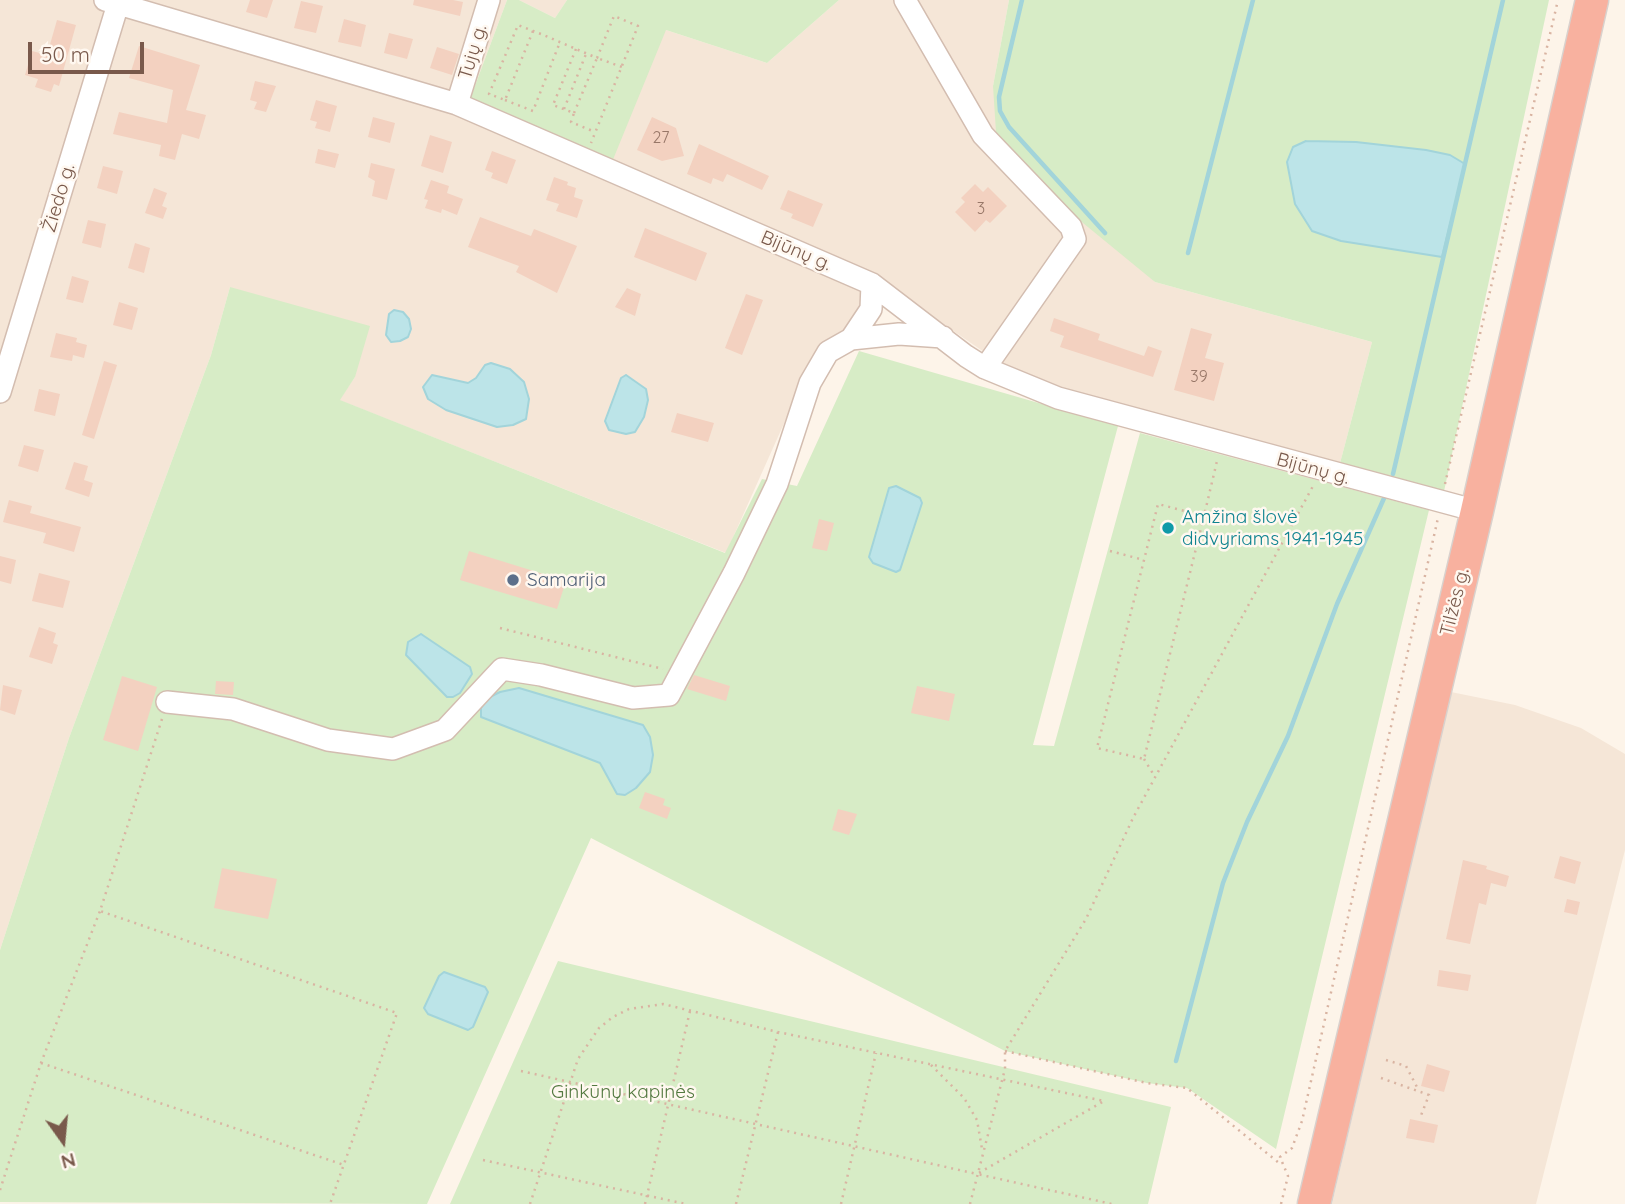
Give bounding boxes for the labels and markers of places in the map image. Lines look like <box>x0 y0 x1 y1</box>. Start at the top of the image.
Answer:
place label: Amžina šlovė didvyriams 1941-1945 <box>1182 506 1363 550</box>
marker: Amžina šlovė didvyriams 1941-1945 <box>1160 520 1176 536</box>
place label: Samarija <box>527 569 606 591</box>
marker: Samarija <box>505 572 521 588</box>

